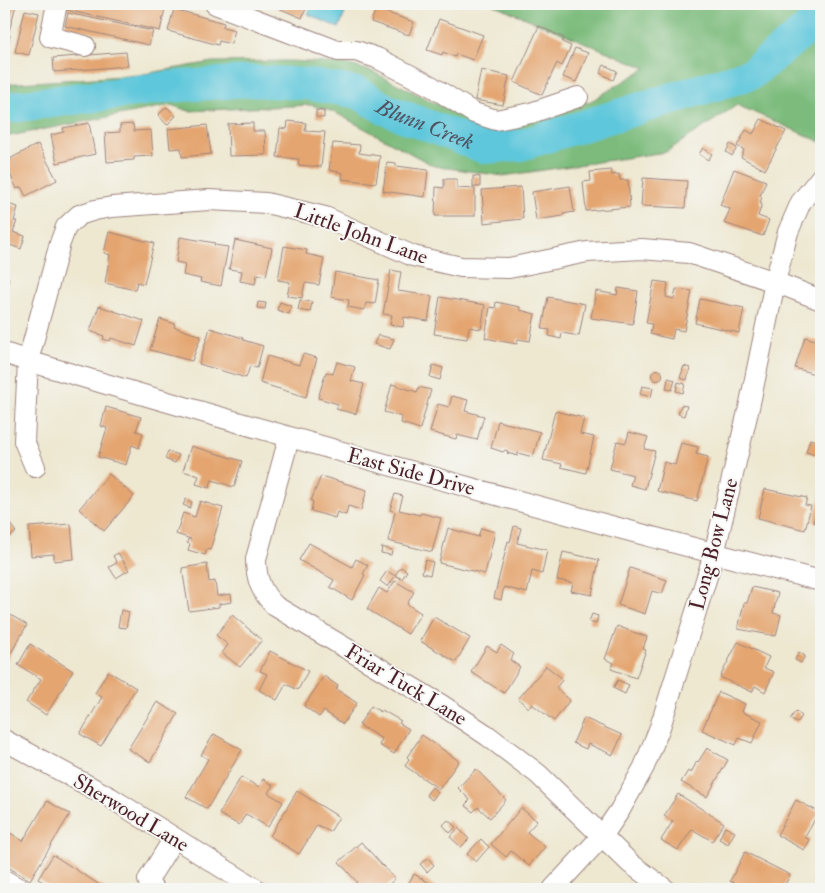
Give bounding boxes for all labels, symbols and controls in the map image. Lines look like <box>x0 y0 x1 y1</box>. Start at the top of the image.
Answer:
water label: Blunn Creek <box>370 92 478 156</box>
street label: Little John Lane <box>290 197 432 271</box>
street label: East Side Drive <box>344 442 478 502</box>
street label: Long Bow Lane <box>683 475 745 613</box>
street label: Friar Tuck Lane <box>340 638 472 732</box>
street label: Sherwood Lane <box>68 768 194 858</box>

